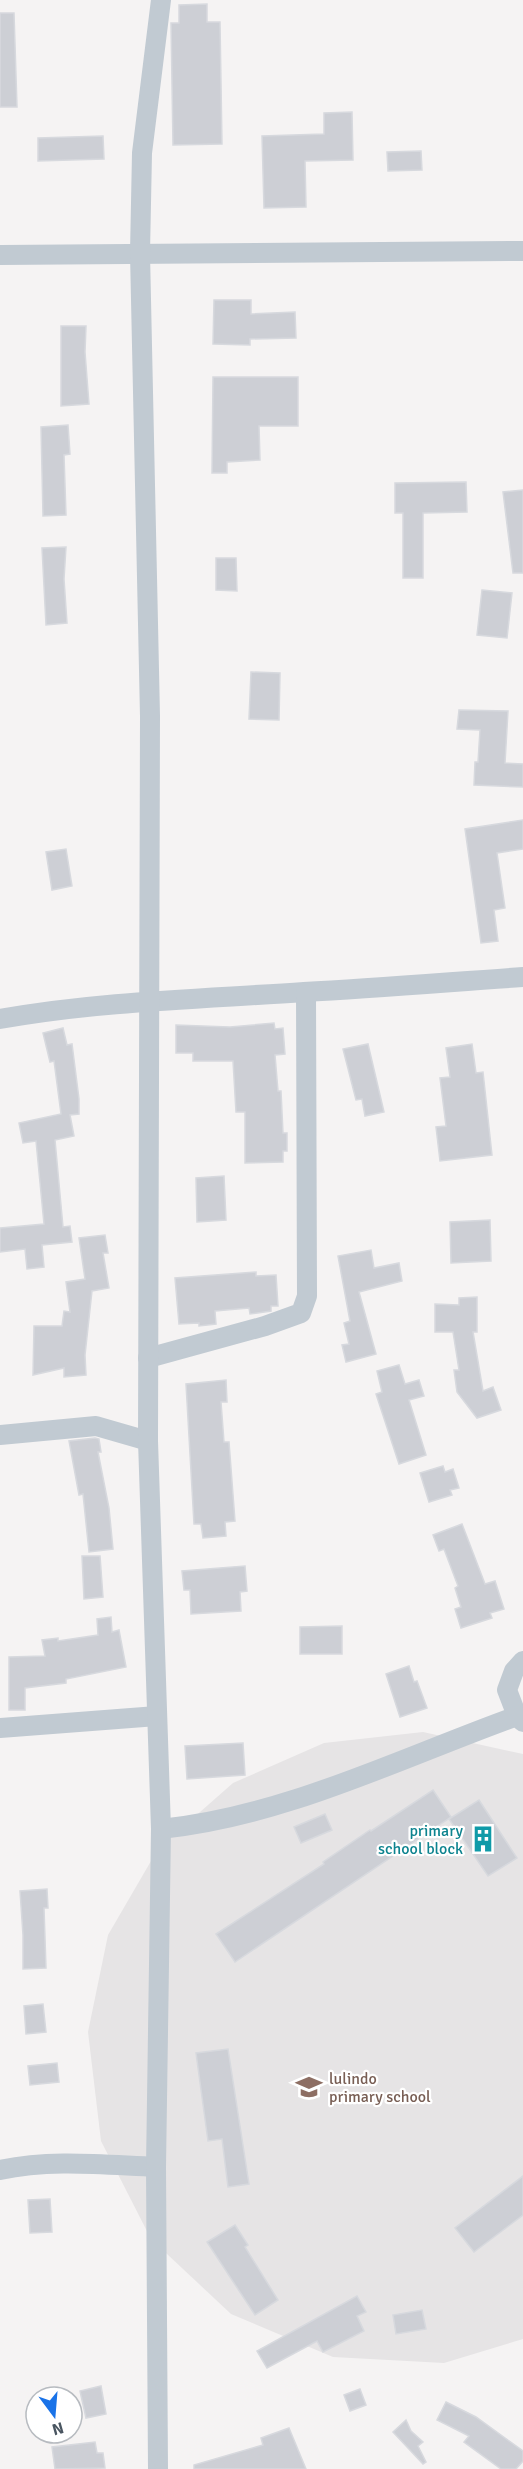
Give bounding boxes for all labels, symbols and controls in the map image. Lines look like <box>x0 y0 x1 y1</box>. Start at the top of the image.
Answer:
place label: primary school block <box>378 1821 464 1859</box>
building icon: primary school block <box>468 1824 498 1854</box>
place label: lulindo primary school <box>329 2069 431 2107</box>
school or university icon: lulindo primary school <box>294 2072 324 2102</box>
north arrow <box>24 2385 84 2445</box>
text: N <box>50 2417 66 2440</box>

